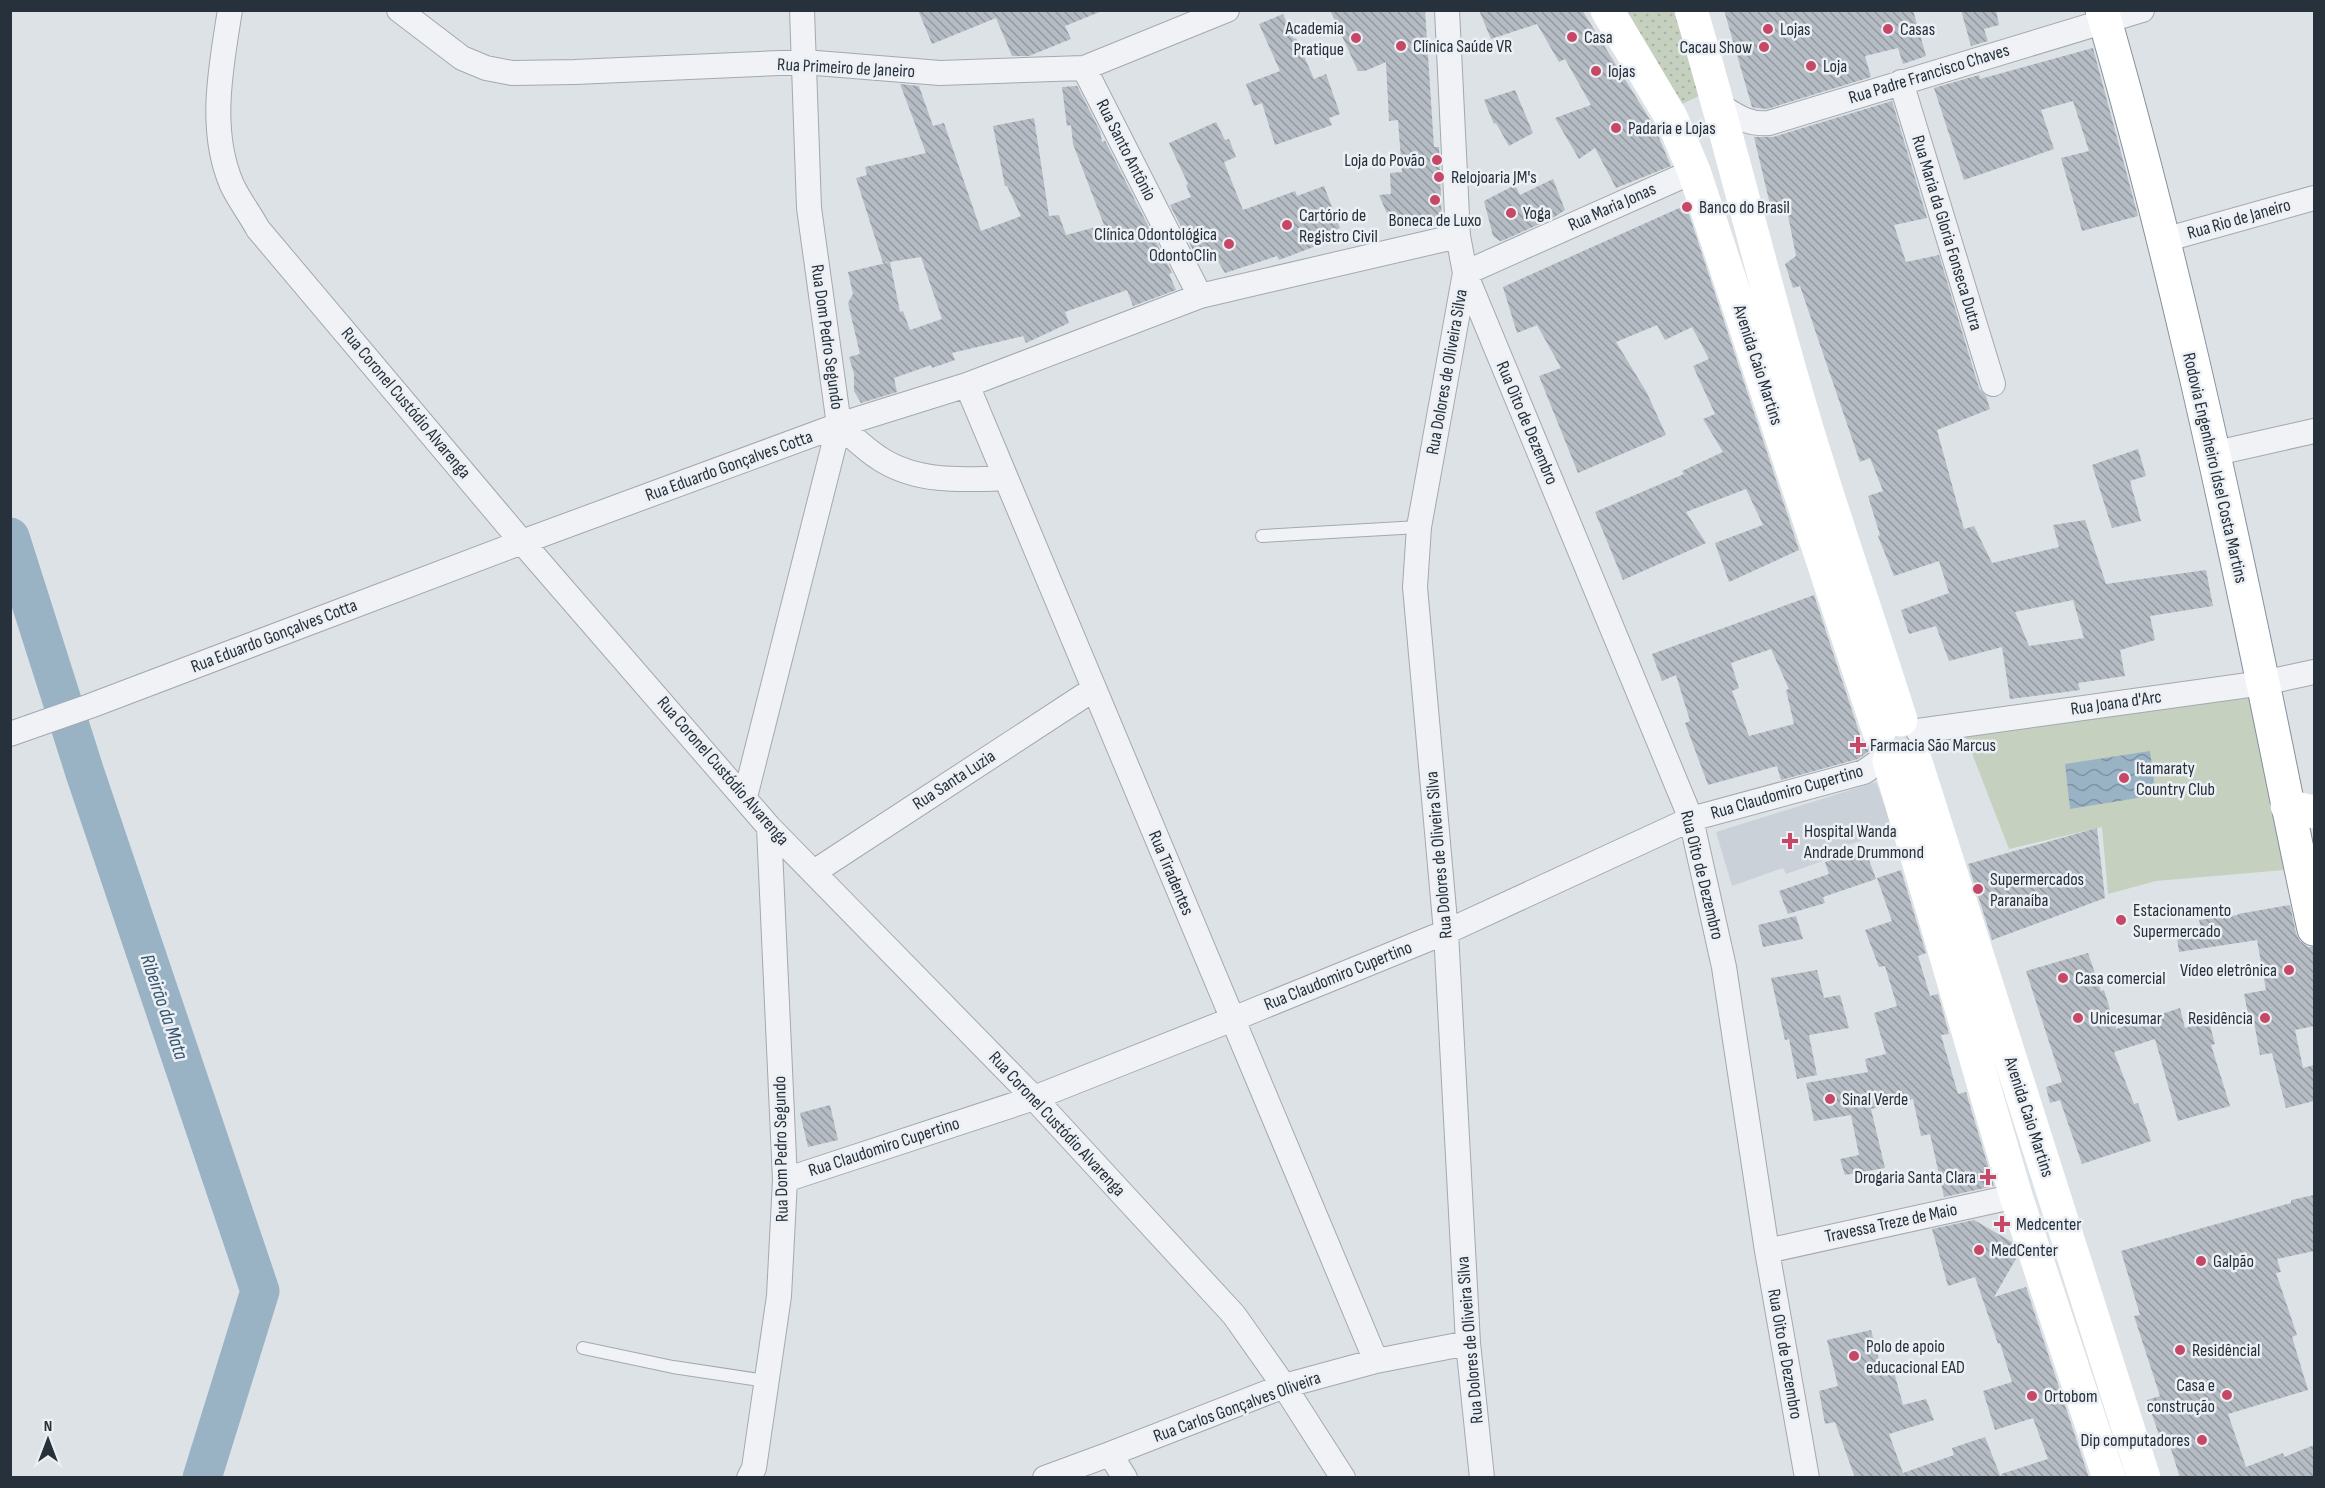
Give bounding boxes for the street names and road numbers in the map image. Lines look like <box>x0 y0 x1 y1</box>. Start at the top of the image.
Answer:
street label: Rua Padre Francisco Chaves <box>1846 40 2012 108</box>
street label: Rua Primeiro de Janeiro <box>777 54 915 82</box>
street label: Rua Santo Antônio <box>1091 96 1161 204</box>
street label: Rua Maria da Gloria Fonseca Dutra <box>1907 133 1987 333</box>
street label: Rua Maria Jonas <box>1565 178 1659 236</box>
street label: Rua Rio de Janeiro <box>2185 194 2293 244</box>
street label: Rua Dom Pedro Segundo <box>806 263 848 411</box>
street label: Rua Dolores de Oliveira Silva <box>1422 287 1472 456</box>
street label: Avenida Caio Martins <box>1728 301 1787 428</box>
street label: Rua Coronel Custódio Alvarenga <box>337 323 475 483</box>
street label: Rodovia Engenheiro Idsel Costa Martins <box>2178 351 2252 585</box>
street label: Rua Oito de Dezembro <box>1492 358 1562 488</box>
street label: Rua Eduardo Gonçalves Cotta <box>643 426 815 506</box>
street label: Rua Eduardo Gonçalves Cotta <box>188 595 360 677</box>
street label: Rua Joana d'Arc <box>2069 686 2163 720</box>
street label: Rua Coronel Custódio Alvarenga <box>653 692 793 850</box>
street label: Rua Santa Luzia <box>909 746 999 814</box>
street label: Rua Claudomiro Cupertino <box>1708 760 1866 824</box>
street label: Rua Dolores de Oliveira Silva <box>1421 770 1457 940</box>
street label: Rua Oito de Dezembro <box>1676 808 1728 942</box>
street label: Rua Tiradentes <box>1144 828 1198 918</box>
street label: Rua Claudomiro Cupertino <box>1261 937 1415 1015</box>
street label: Rua Coronel Custódio Alvarenga <box>984 1047 1130 1201</box>
street label: Avenida Caio Martins <box>1999 1053 2058 1180</box>
street label: Rua Dom Pedro Segundo <box>769 1076 793 1222</box>
street label: Rua Claudomiro Cupertino <box>806 1113 962 1181</box>
street label: Travessa Treze de Maio <box>1823 1199 1959 1247</box>
street label: Rua Dolores de Oliveira Silva <box>1452 1255 1488 1425</box>
street label: Rua Oito de Dezembro <box>1763 1287 1807 1421</box>
street label: Rua Carlos Gonçalves Oliveira <box>1151 1367 1323 1447</box>

